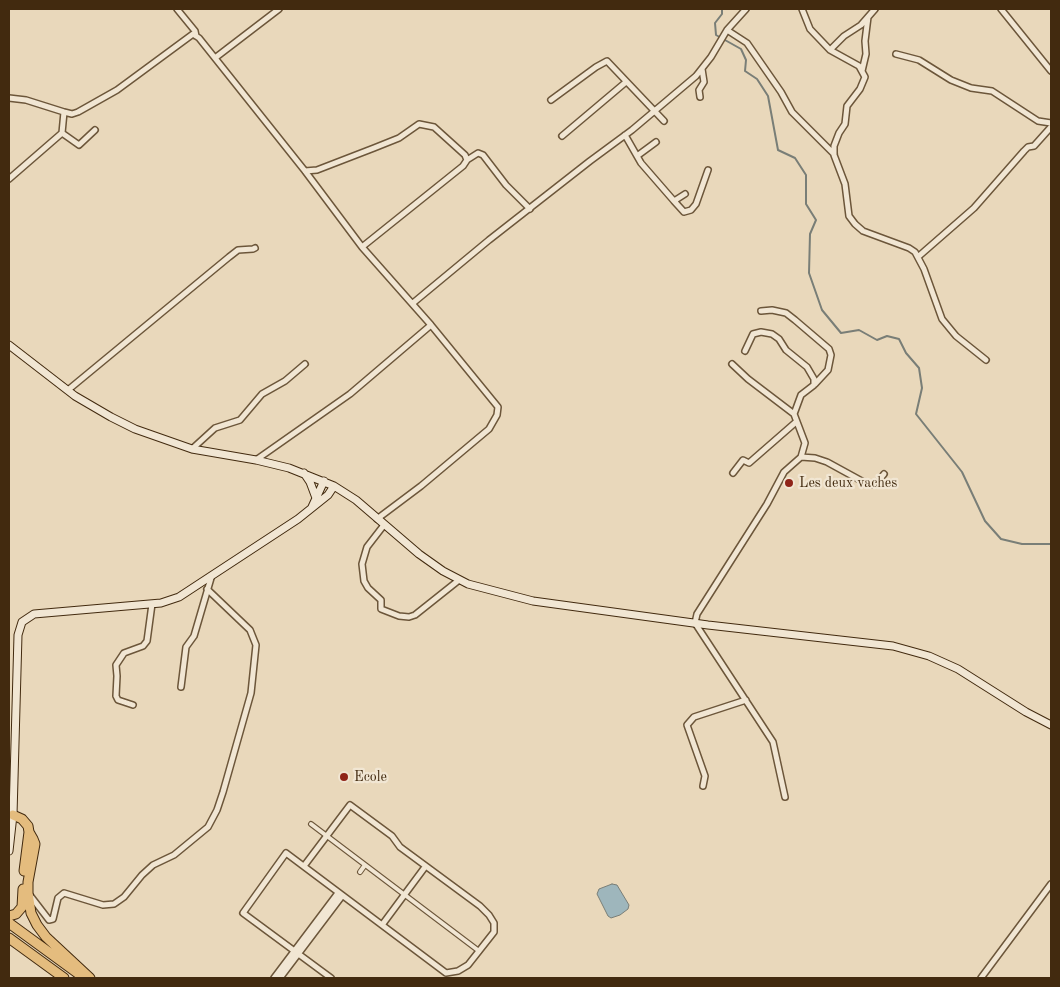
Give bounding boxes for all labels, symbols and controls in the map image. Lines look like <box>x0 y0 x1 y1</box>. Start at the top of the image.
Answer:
place label: Les deux vaches <box>799 475 897 491</box>
marker: Les deux vaches <box>783 477 795 489</box>
place label: Ecole <box>354 769 387 785</box>
marker: Ecole <box>338 771 350 783</box>

